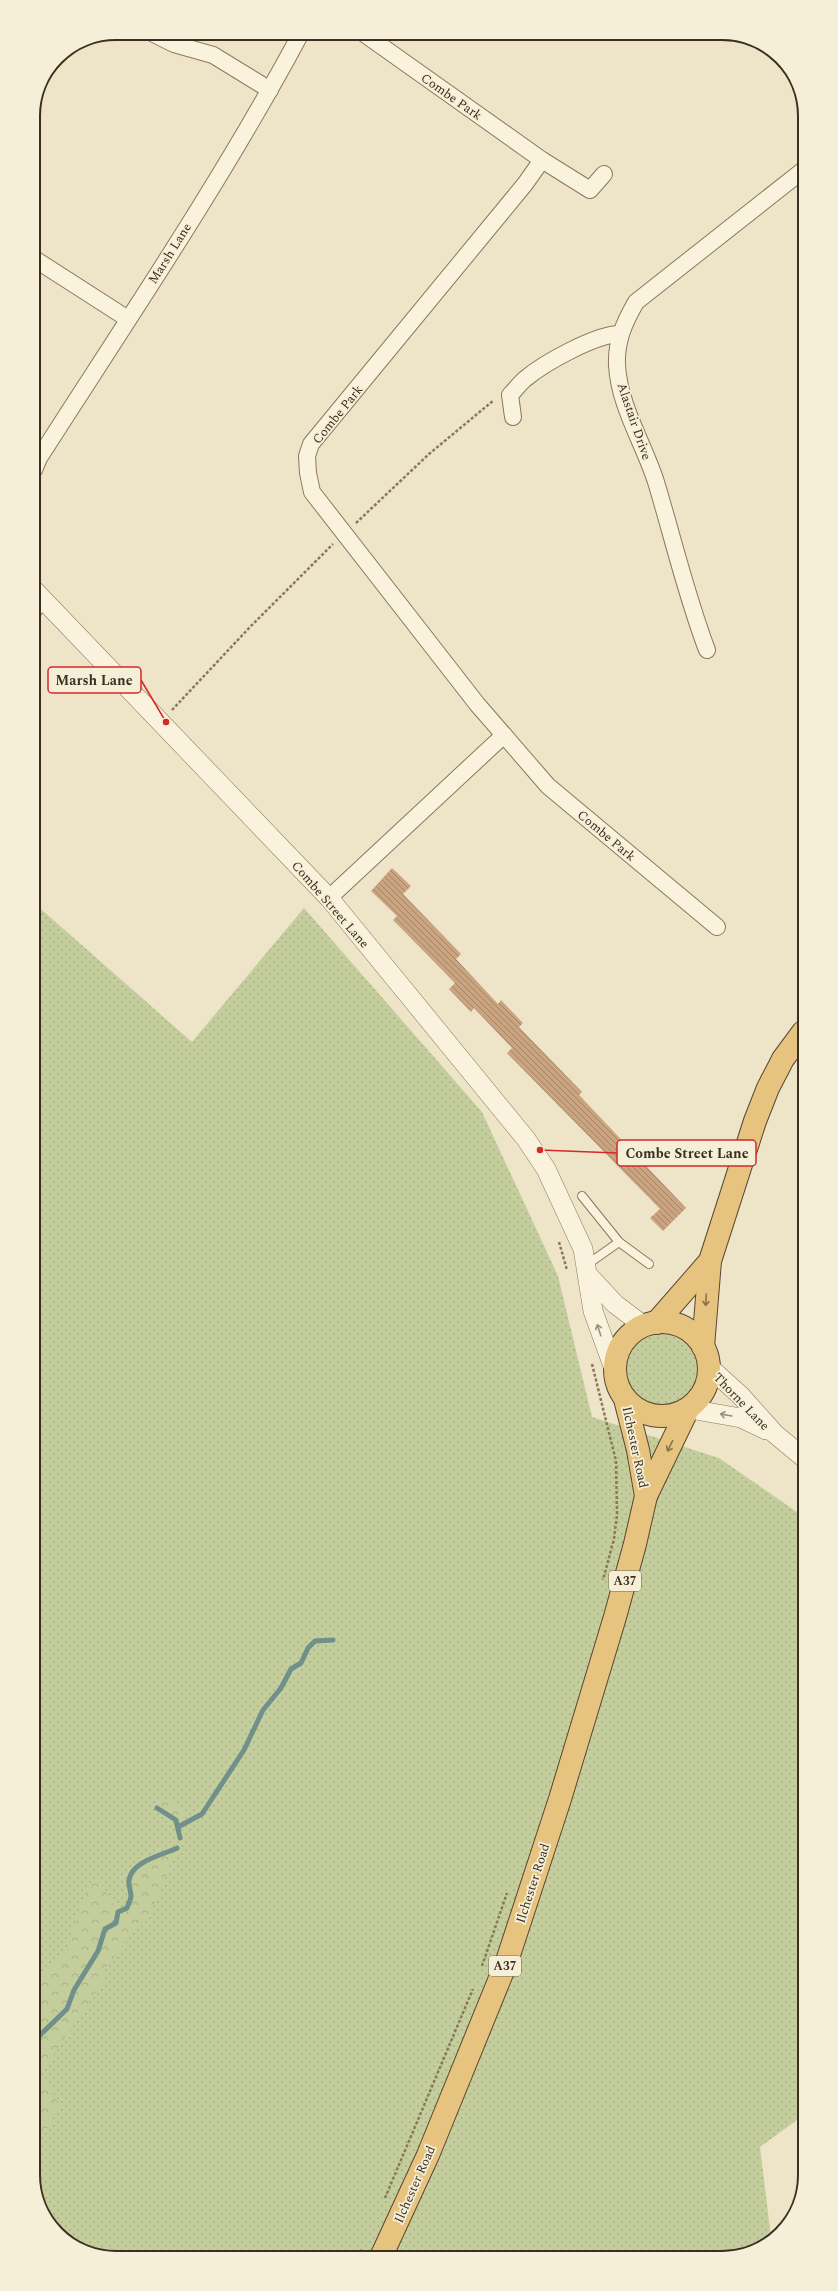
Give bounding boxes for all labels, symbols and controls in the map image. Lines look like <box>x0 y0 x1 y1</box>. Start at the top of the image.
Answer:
street label: Combe Park <box>417 68 486 125</box>
street label: Marsh Lane <box>143 219 197 288</box>
street label: Alastair Drive <box>611 380 657 463</box>
street label: Combe Park <box>308 381 368 449</box>
callout: Marsh Lane <box>48 667 141 693</box>
text: Marsh Lane <box>55 670 133 691</box>
street label: Combe Park <box>573 805 640 866</box>
street label: Combe Street Lane <box>287 857 374 953</box>
callout: Combe Street Lane <box>617 1140 756 1166</box>
text: Combe Street Lane <box>625 1143 749 1164</box>
one-way arrow <box>703 1293 710 1306</box>
one-way arrow <box>595 1323 602 1336</box>
street label: Thorne Lane <box>708 1368 774 1435</box>
street label: Ilchester Road <box>617 1404 653 1490</box>
one-way arrow <box>720 1411 733 1419</box>
one-way arrow <box>666 1440 673 1452</box>
road number: A37 <box>609 1571 641 1591</box>
street label: Ilchester Road <box>511 1841 555 1926</box>
road number: A37 <box>489 1956 521 1976</box>
street label: Ilchester Road <box>389 2142 441 2226</box>

